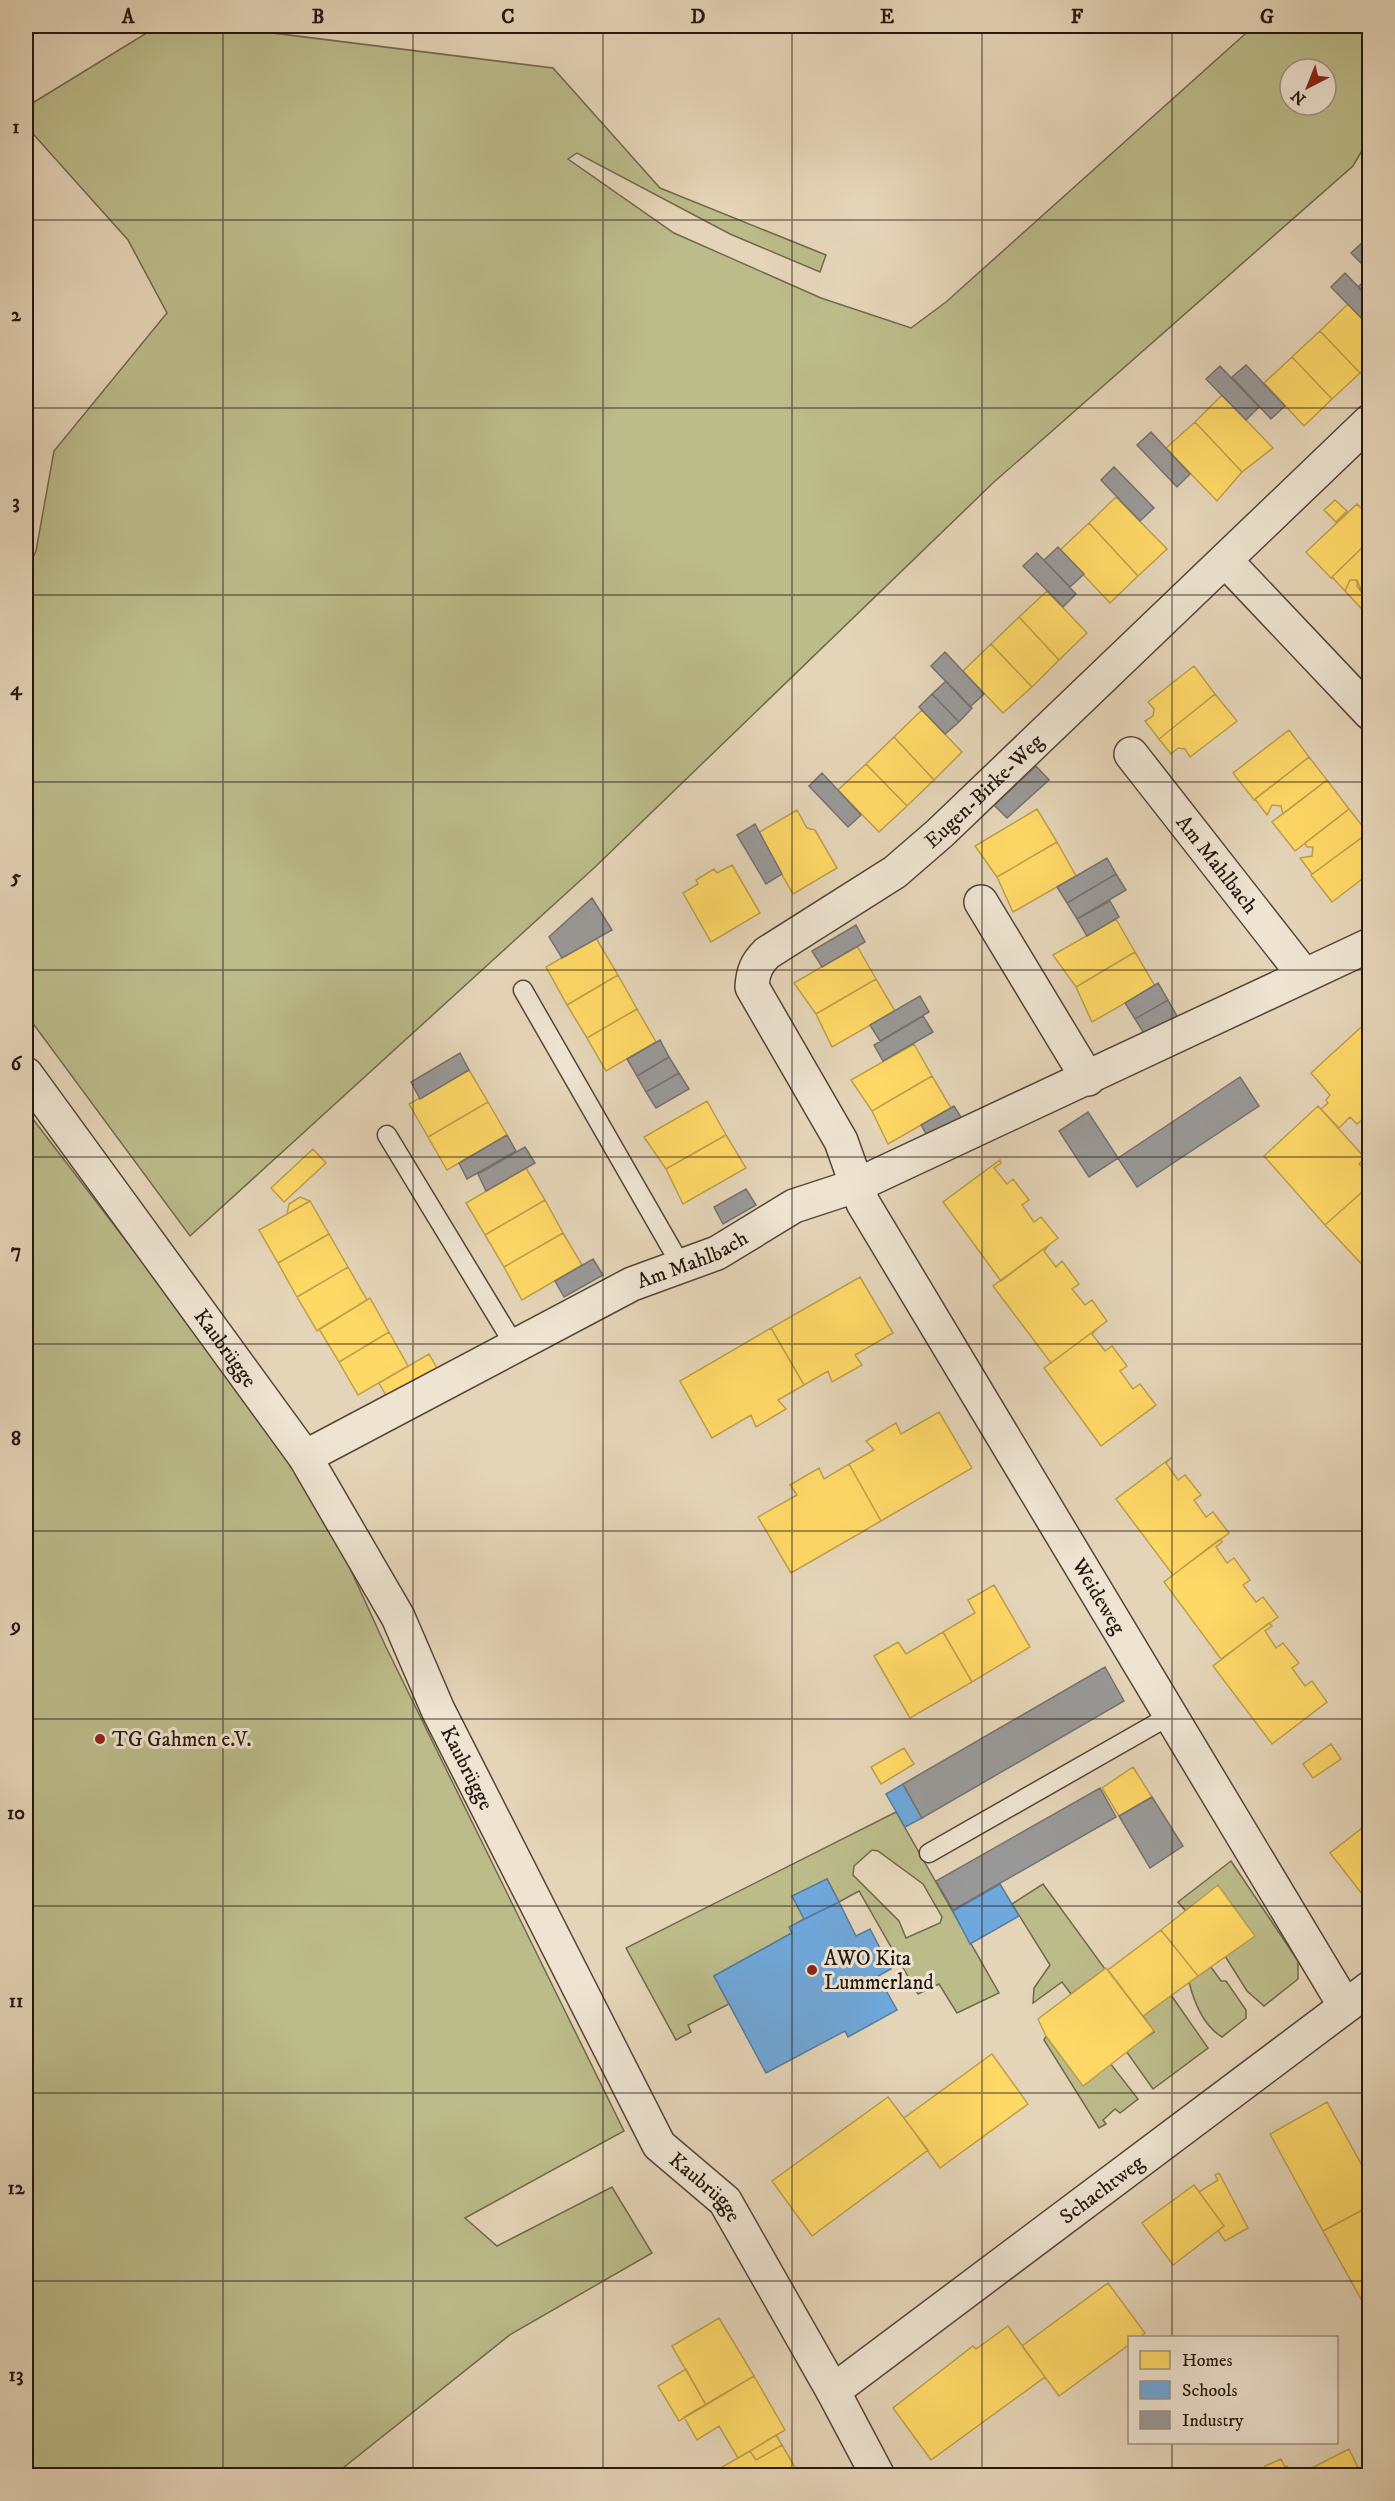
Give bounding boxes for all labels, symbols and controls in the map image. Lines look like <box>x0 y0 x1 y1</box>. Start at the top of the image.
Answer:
text: A <box>121 5 136 30</box>
text: B <box>312 5 324 30</box>
text: C <box>501 5 515 30</box>
text: D <box>691 5 706 30</box>
text: E <box>880 5 894 30</box>
text: F <box>1071 5 1084 30</box>
text: G <box>1260 5 1274 30</box>
north arrow <box>1278 57 1338 117</box>
text: N <box>1287 86 1310 109</box>
text: 1 <box>12 115 20 140</box>
text: 2 <box>11 303 22 328</box>
text: 3 <box>12 490 20 515</box>
text: 4 <box>10 677 23 702</box>
street label: Eugen-Birke-Weg <box>920 728 1050 854</box>
street label: Am Mahlbach <box>1170 810 1263 919</box>
text: 5 <box>10 865 21 890</box>
text: 6 <box>11 1052 23 1077</box>
street label: Am Mahlbach <box>634 1225 753 1295</box>
text: 7 <box>11 1239 21 1264</box>
street label: Kaubrügge <box>188 1304 262 1393</box>
text: 8 <box>11 1427 21 1452</box>
street label: Weideweg <box>1065 1553 1131 1640</box>
text: 9 <box>9 1614 21 1639</box>
street label: Kaubrügge <box>434 1722 499 1815</box>
place label: TG Gahmen e.V. <box>112 1727 251 1753</box>
marker: TG Gahmen e.V. <box>93 1732 107 1746</box>
text: 10 <box>7 1801 25 1826</box>
place label: AWO Kita Lummerland <box>824 1946 934 1996</box>
marker: AWO Kita Lummerland <box>805 1963 819 1977</box>
text: 11 <box>9 1989 23 2014</box>
street label: Kaubrügge <box>663 2147 746 2227</box>
street label: Schachtweg <box>1055 2150 1150 2230</box>
text: 12 <box>7 2176 26 2201</box>
legend <box>1128 2336 1338 2444</box>
text: Homes <box>1182 2350 1233 2372</box>
text: 13 <box>9 2363 23 2388</box>
text: Schools <box>1182 2380 1237 2402</box>
text: Industry <box>1182 2410 1244 2432</box>

